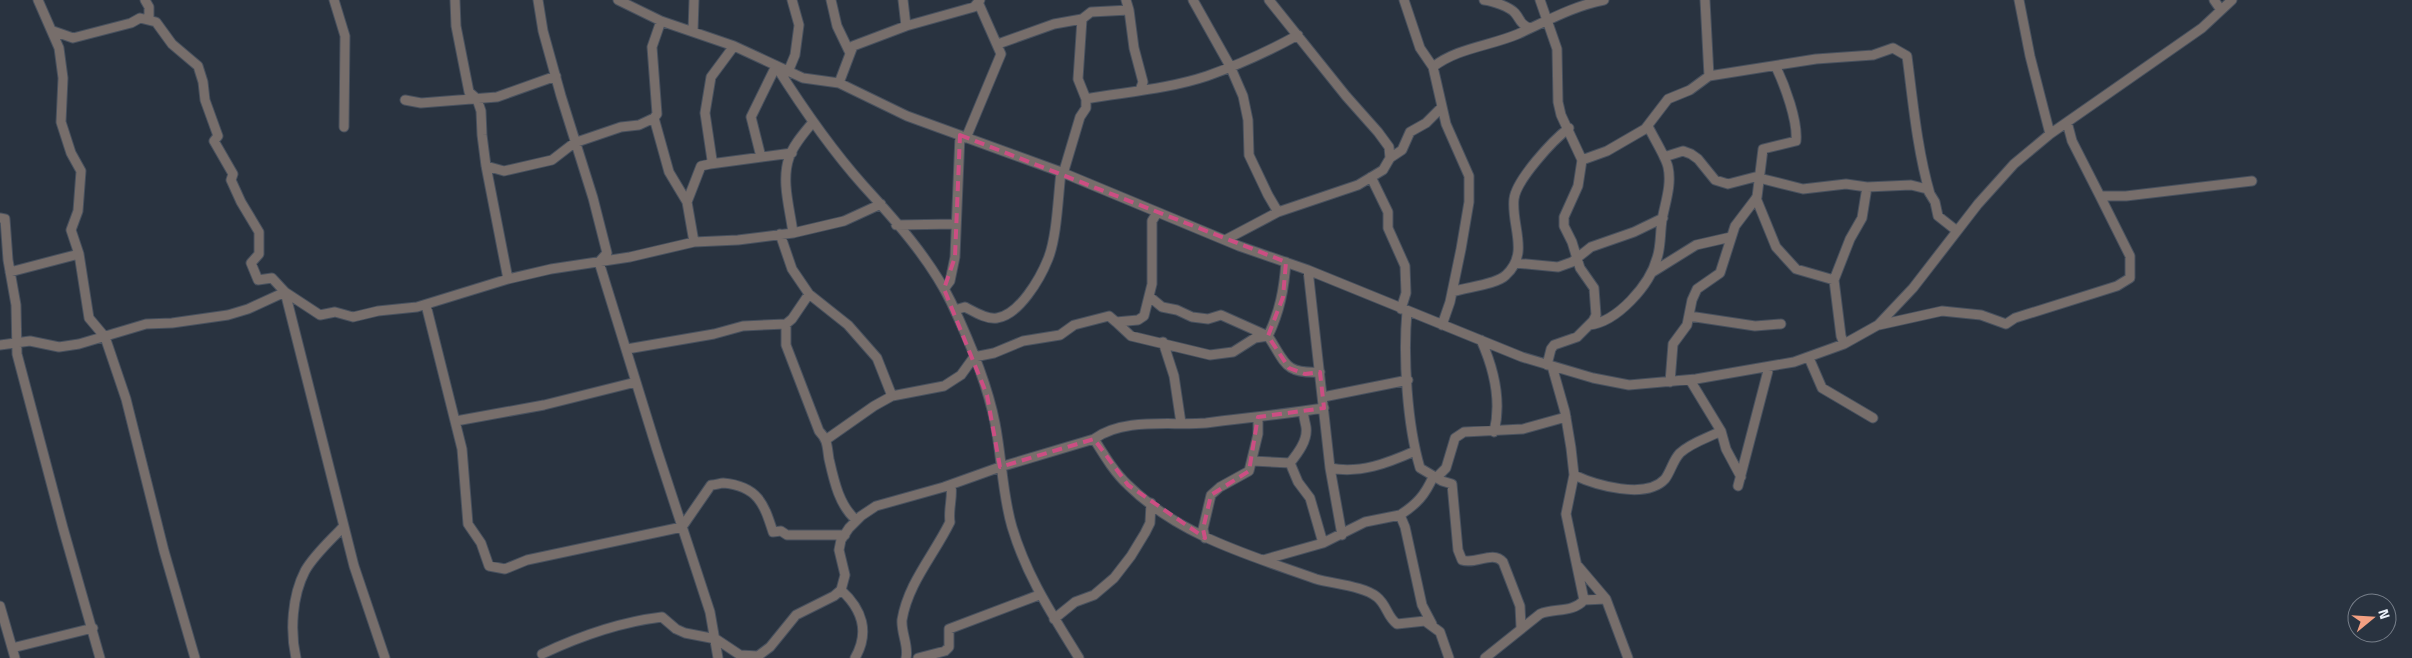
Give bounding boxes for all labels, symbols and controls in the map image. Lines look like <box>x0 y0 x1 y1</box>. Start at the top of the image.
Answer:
north arrow <box>2347 593 2397 643</box>
text: N <box>2373 606 2396 622</box>

